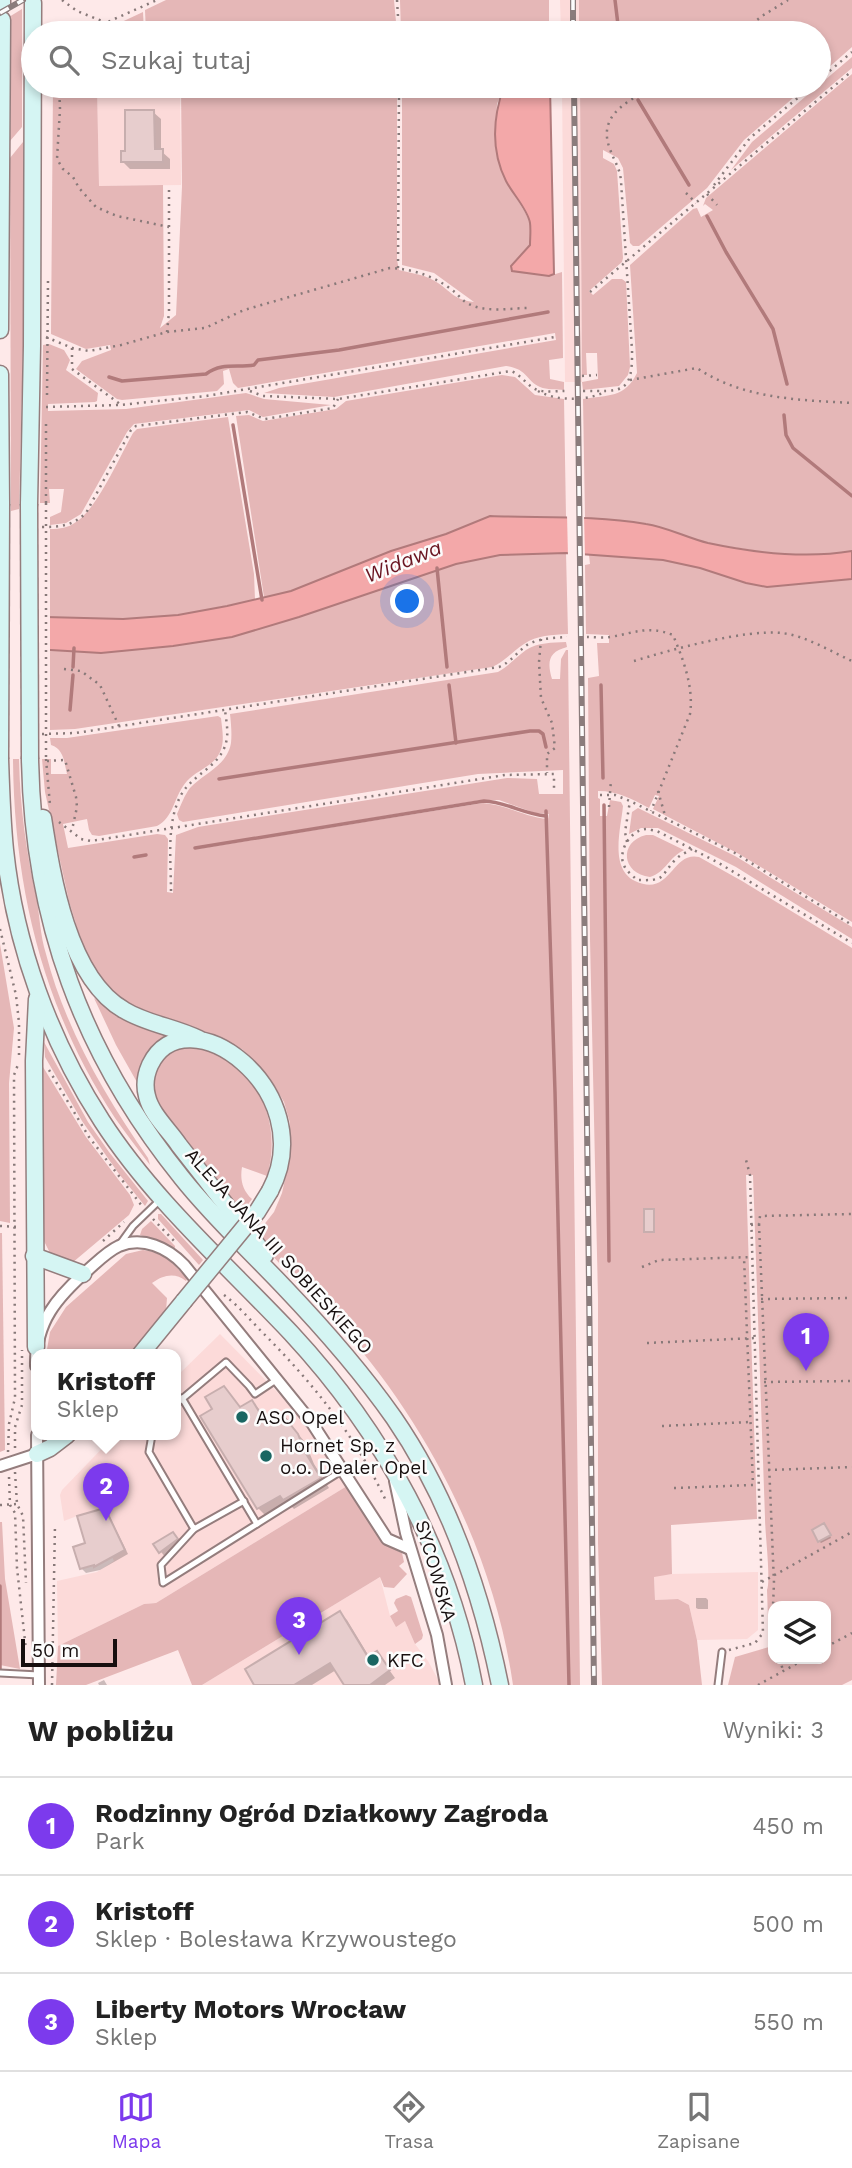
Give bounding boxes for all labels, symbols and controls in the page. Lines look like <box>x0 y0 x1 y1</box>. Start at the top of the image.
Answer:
search box <box>21 21 831 98</box>
icon: search <box>45 41 83 79</box>
text: Szukaj tutaj <box>101 45 251 75</box>
water label: Widawa <box>361 534 445 588</box>
your location <box>390 584 424 618</box>
street label: ALEJA JANA III SOBIESKIEGO <box>180 1143 378 1359</box>
pin: 1 <box>783 1313 829 1371</box>
popup <box>31 1349 181 1440</box>
text: Kristoff <box>57 1366 155 1396</box>
text: Sklep <box>57 1396 119 1423</box>
place label: ASO Opel <box>256 1406 344 1429</box>
marker: ASO Opel <box>234 1409 250 1425</box>
place label: Hornet Sp. z o.o. Dealer Opel <box>280 1434 427 1479</box>
marker: Hornet Sp. z o.o. Dealer Opel <box>258 1448 274 1464</box>
pin: 2 <box>83 1463 129 1521</box>
street label: SYCOWSKA <box>411 1517 462 1625</box>
pin: 3 <box>276 1597 322 1655</box>
map controls <box>768 1601 831 1664</box>
button: layers <box>768 1601 831 1664</box>
scale bar <box>21 1636 117 1668</box>
text: 50 m <box>32 1639 79 1662</box>
place label: KFC <box>387 1649 424 1672</box>
marker: KFC <box>365 1652 381 1668</box>
text: W pobliżu <box>28 1713 174 1748</box>
text: Wyniki: 3 <box>722 1717 824 1744</box>
text: Rodzinny Ogród Działkowy Zagroda <box>95 1798 548 1828</box>
text: 1 <box>46 1813 56 1840</box>
text: 450 m <box>752 1813 824 1840</box>
text: Park <box>95 1828 144 1855</box>
text: Kristoff <box>95 1896 194 1926</box>
text: 2 <box>44 1911 58 1938</box>
text: 500 m <box>752 1911 824 1938</box>
text: Sklep · Bolesława Krzywoustego <box>95 1926 457 1953</box>
text: Liberty Motors Wrocław <box>95 1994 406 2024</box>
text: 3 <box>44 2009 58 2036</box>
text: 550 m <box>753 2009 824 2036</box>
text: Sklep <box>95 2024 158 2051</box>
tab: Mapa <box>112 2088 161 2153</box>
tab: Trasa <box>385 2088 434 2153</box>
tab: Zapisane <box>657 2088 740 2153</box>

